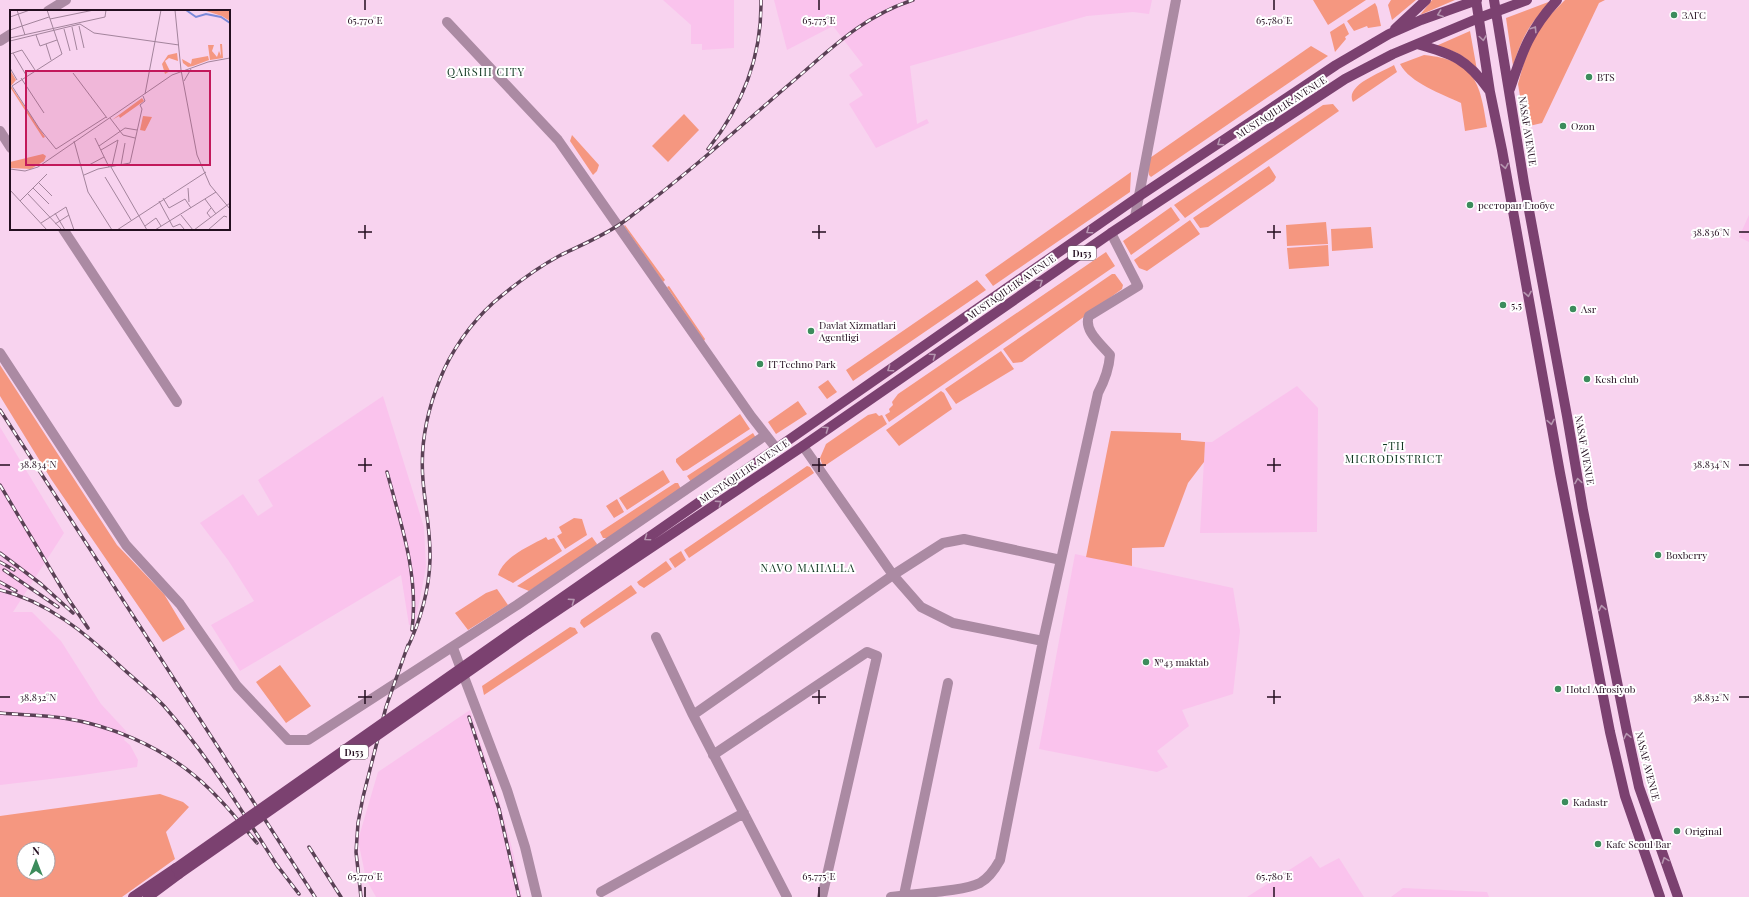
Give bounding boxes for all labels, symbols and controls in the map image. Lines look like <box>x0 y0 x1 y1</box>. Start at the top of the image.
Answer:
place label: ЗАГС <box>1682 8 1706 22</box>
one-way arrow <box>1436 9 1443 17</box>
inset map <box>10 10 230 230</box>
marker: ЗАГС <box>1669 10 1679 20</box>
text: 65.770°E <box>347 13 383 27</box>
text: 65.775°E <box>802 13 836 27</box>
text: 65.780°E <box>1256 13 1292 27</box>
one-way arrow <box>1529 26 1536 33</box>
one-way arrow <box>1478 35 1486 42</box>
district label: QARSHI CITY <box>447 64 525 79</box>
place label: BTS <box>1597 70 1615 84</box>
street label: MUSTAQILLIK AVENUE <box>1233 72 1329 142</box>
marker: BTS <box>1584 72 1594 82</box>
street label: NASAF AVENUE <box>1516 95 1540 167</box>
place label: Ozon <box>1571 119 1595 133</box>
marker: Ozon <box>1558 121 1568 131</box>
one-way arrow <box>1217 138 1224 145</box>
one-way arrow <box>1500 163 1509 170</box>
place label: ресторан Глобус <box>1478 198 1555 212</box>
marker: ресторан Глобус <box>1465 200 1475 210</box>
text: 38.836°N <box>1692 225 1730 239</box>
one-way arrow <box>1086 226 1093 234</box>
road number: D153 <box>1068 246 1096 260</box>
street label: MUSTAQILLIK AVENUE <box>964 251 1058 323</box>
one-way arrow <box>1036 280 1043 287</box>
one-way arrow <box>1523 291 1532 298</box>
place label: 5,5 <box>1511 298 1522 312</box>
marker: 5,5 <box>1498 300 1508 310</box>
place label: Asr <box>1580 302 1597 316</box>
marker: Asr <box>1568 304 1578 314</box>
place label: Davlat Xizmatlari Agentligi <box>818 318 896 344</box>
marker: Davlat Xizmatlari Agentligi <box>806 326 816 336</box>
one-way arrow <box>929 353 936 360</box>
place label: IT Techno Park <box>768 357 836 371</box>
marker: IT Techno Park <box>755 359 765 369</box>
one-way arrow <box>887 364 894 371</box>
place label: Kesh club <box>1595 372 1639 386</box>
marker: Kesh club <box>1582 374 1592 384</box>
street label: NASAF AVENUE <box>1572 414 1598 486</box>
one-way arrow <box>1546 419 1555 426</box>
one-way arrow <box>822 427 829 434</box>
street label: MUSTAQILLIK AVENUE <box>696 436 792 506</box>
district label: 7TH MICRODISTRICT <box>1345 438 1443 466</box>
text: 38.834°N <box>20 457 56 471</box>
text: 38.834°N <box>1693 457 1729 471</box>
one-way arrow <box>1574 478 1583 484</box>
one-way arrow <box>715 500 722 508</box>
one-way arrow <box>644 533 651 541</box>
place label: Boxberry <box>1666 548 1707 562</box>
marker: Boxberry <box>1653 550 1663 560</box>
district label: NAVO MAHALLA <box>761 560 855 575</box>
one-way arrow <box>568 599 575 606</box>
one-way arrow <box>1598 605 1607 612</box>
place label: №43 maktab <box>1154 655 1209 669</box>
marker: №43 maktab <box>1141 657 1151 667</box>
place label: Hotel Afrosiyob <box>1566 682 1636 696</box>
marker: Hotel Afrosiyob <box>1553 684 1563 694</box>
text: 38.832°N <box>20 690 56 704</box>
text: 38.832°N <box>1693 690 1729 704</box>
street label: NASAF AVENUE <box>1633 730 1663 802</box>
one-way arrow <box>1624 733 1632 739</box>
road number: D153 <box>340 745 368 759</box>
place label: Kadastr <box>1573 795 1608 809</box>
marker: Kadastr <box>1560 797 1570 807</box>
place label: Original <box>1685 824 1722 838</box>
marker: Original <box>1672 826 1682 836</box>
place label: Kafe Seoul Bar <box>1606 837 1672 851</box>
marker: Kafe Seoul Bar <box>1593 839 1603 849</box>
north arrow <box>16 841 56 881</box>
text: N <box>32 843 40 858</box>
one-way arrow <box>1661 857 1669 864</box>
text: 65.770°E <box>347 869 383 883</box>
text: 65.775°E <box>802 869 836 883</box>
text: 65.780°E <box>1256 869 1292 883</box>

